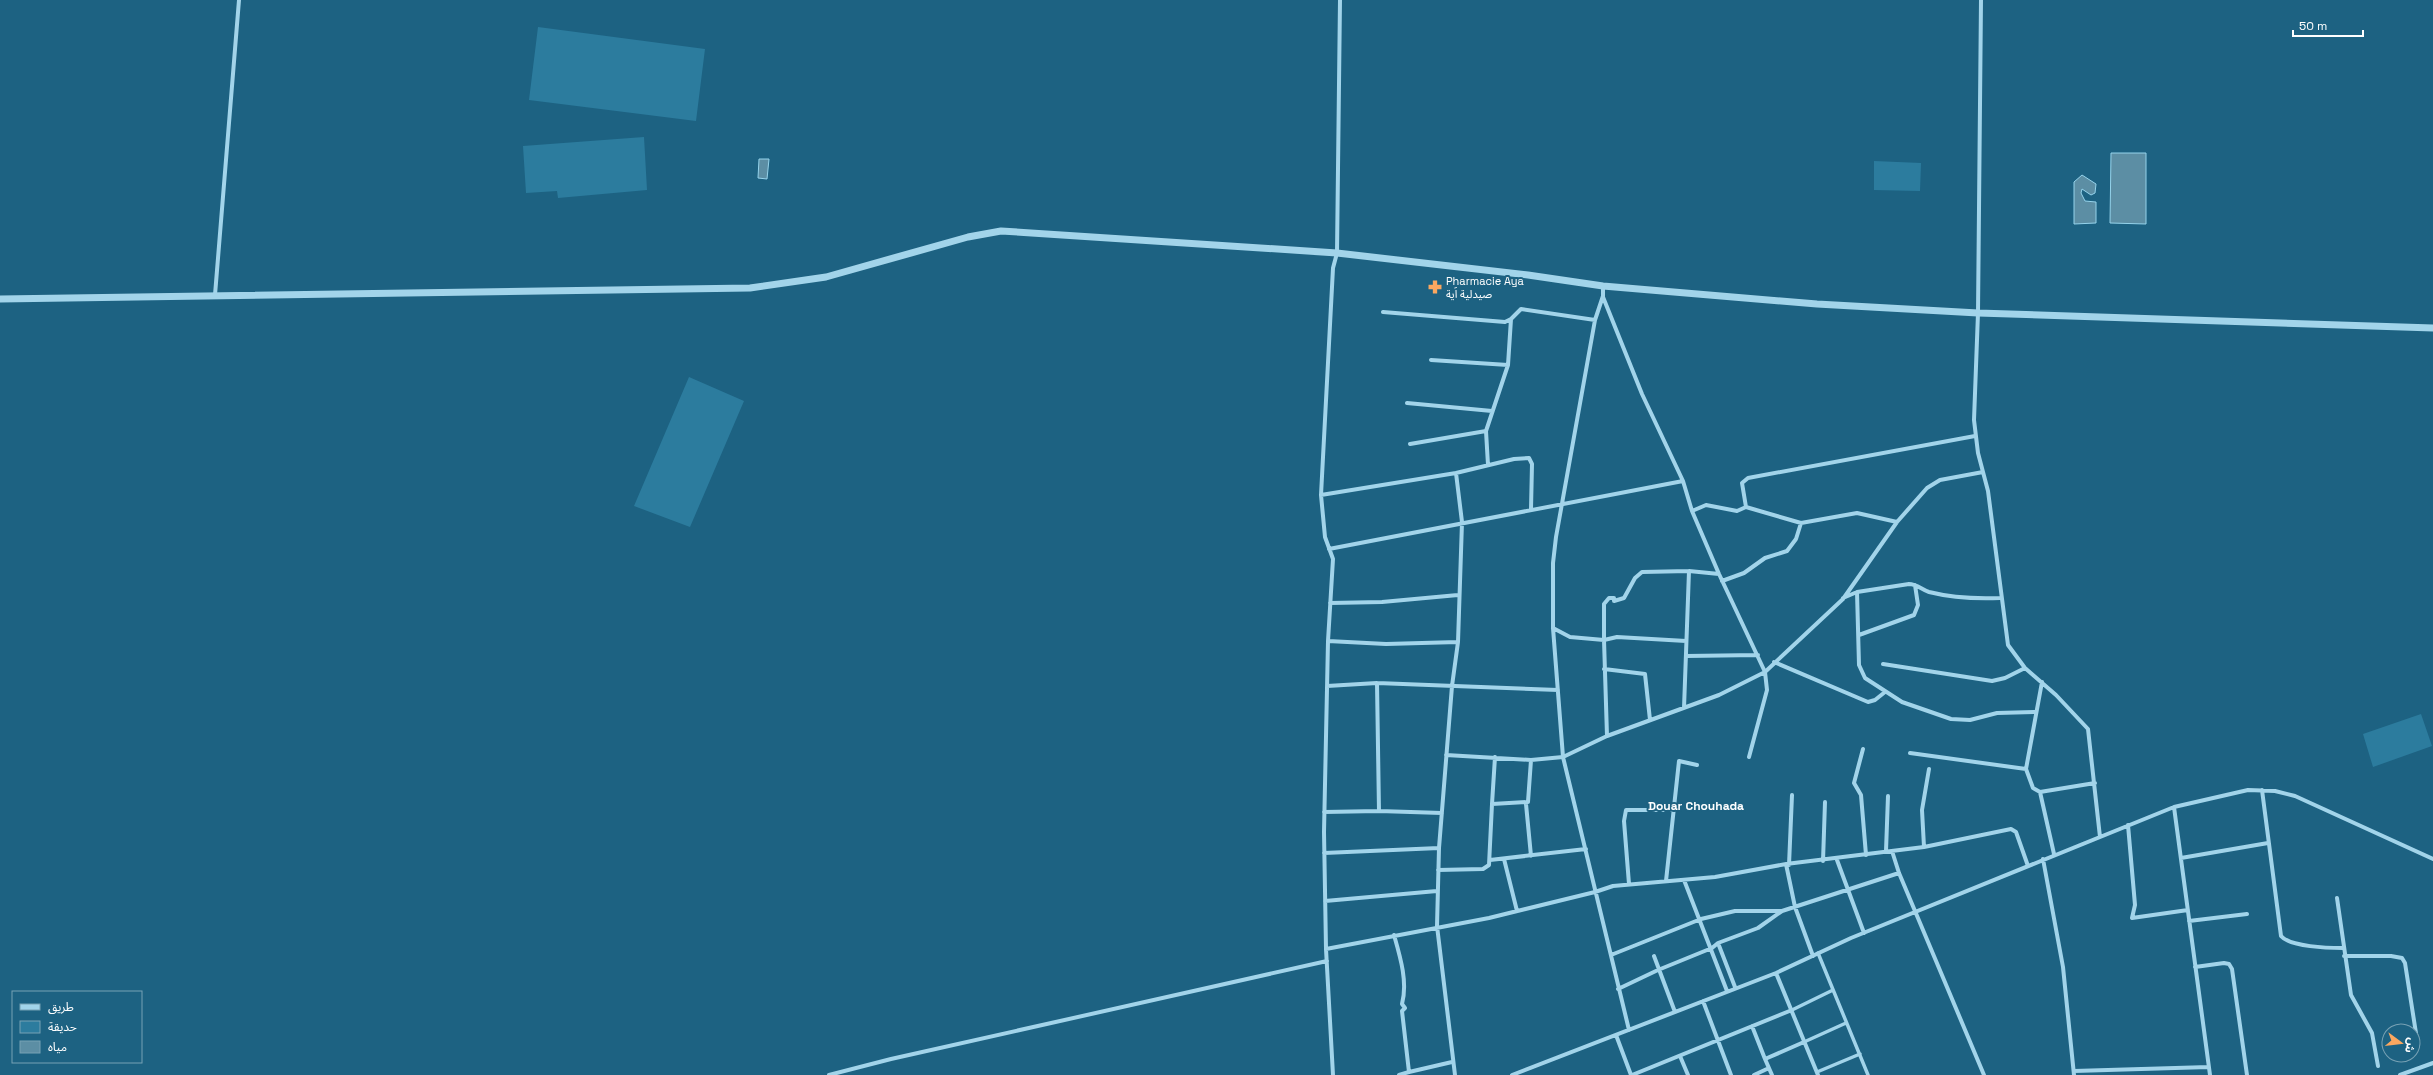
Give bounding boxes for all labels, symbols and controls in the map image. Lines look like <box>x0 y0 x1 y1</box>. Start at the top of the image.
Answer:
scale bar <box>2293 12 2363 38</box>
text: 50 m <box>2299 18 2327 34</box>
place label: Pharmacie Aya صيدلية اَية <box>1446 274 1525 301</box>
pharmacy icon: Pharmacie Aya صيدلية اَية <box>1427 279 1443 295</box>
district label: Douar Chouhada <box>1648 798 1744 814</box>
legend <box>12 991 142 1063</box>
text: طريق <box>48 999 74 1015</box>
text: حديقة <box>48 1019 77 1035</box>
north arrow <box>2381 1023 2421 1063</box>
text: ش <box>2402 1036 2419 1055</box>
text: مياه <box>48 1039 67 1055</box>

